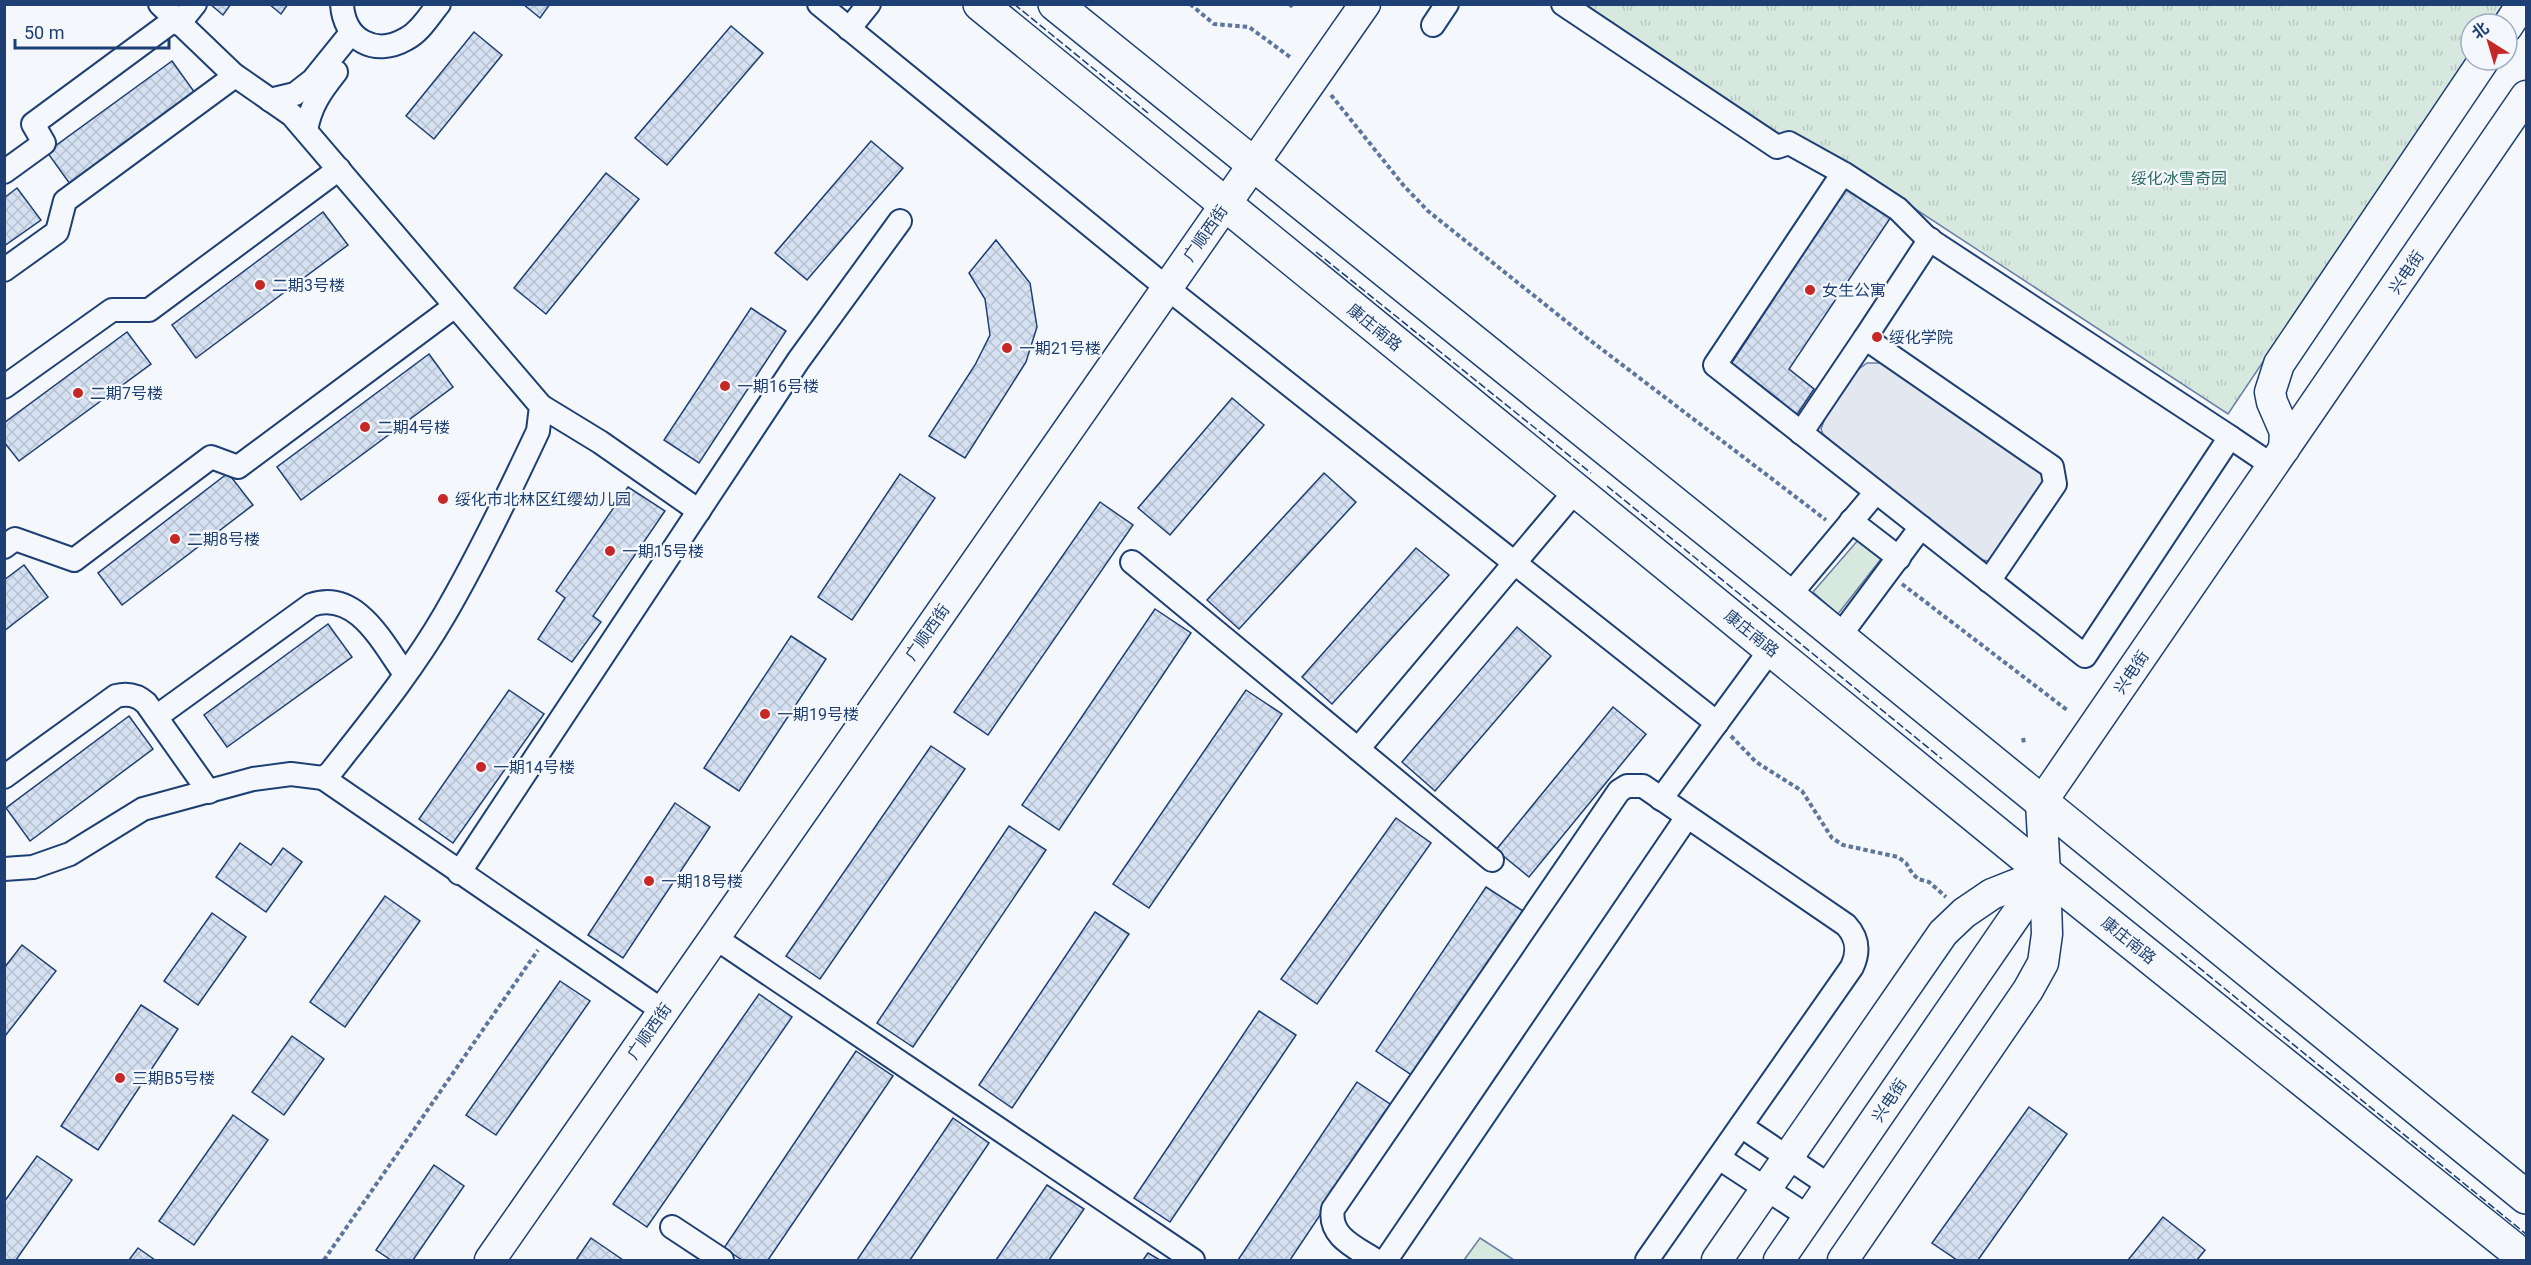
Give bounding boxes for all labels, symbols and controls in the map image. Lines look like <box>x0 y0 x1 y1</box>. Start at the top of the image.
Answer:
scale bar <box>15 12 170 50</box>
north arrow <box>2459 12 2519 72</box>
text: 北 <box>2468 18 2492 43</box>
text: 50 m <box>24 22 64 43</box>
park label: 绥化冰雪奇园 <box>2131 169 2227 188</box>
street label: 广顺西街 <box>1179 202 1232 265</box>
street label: 兴电街 <box>2385 247 2428 297</box>
place label: 二期3号楼 <box>272 276 345 295</box>
marker: 二期3号楼 <box>253 278 267 292</box>
place label: 女生公寓 <box>1822 281 1886 300</box>
marker: 女生公寓 <box>1803 283 1817 297</box>
street label: 康庄南路 <box>1344 300 1406 355</box>
place label: 绥化学院 <box>1889 328 1953 347</box>
marker: 绥化学院 <box>1870 330 1884 344</box>
place label: 一期21号楼 <box>1019 339 1101 358</box>
marker: 一期21号楼 <box>1000 341 1014 355</box>
place label: 一期16号楼 <box>737 377 819 396</box>
marker: 一期16号楼 <box>718 379 732 393</box>
place label: 二期7号楼 <box>90 384 163 403</box>
marker: 二期7号楼 <box>71 386 85 400</box>
place label: 二期4号楼 <box>377 418 450 437</box>
marker: 二期4号楼 <box>358 420 372 434</box>
place label: 绥化市北林区红缨幼儿园 <box>455 490 631 509</box>
marker: 绥化市北林区红缨幼儿园 <box>436 492 450 506</box>
place label: 二期8号楼 <box>187 530 260 549</box>
marker: 二期8号楼 <box>168 532 182 546</box>
place label: 一期15号楼 <box>622 542 704 561</box>
marker: 一期15号楼 <box>603 544 617 558</box>
street label: 广顺西街 <box>901 601 954 664</box>
street label: 康庄南路 <box>1721 606 1783 661</box>
street label: 兴电街 <box>2110 647 2153 697</box>
place label: 一期19号楼 <box>777 705 859 724</box>
marker: 一期19号楼 <box>758 707 772 721</box>
place label: 一期14号楼 <box>493 758 575 777</box>
marker: 一期14号楼 <box>474 760 488 774</box>
place label: 一期18号楼 <box>661 872 743 891</box>
marker: 一期18号楼 <box>642 874 656 888</box>
street label: 康庄南路 <box>2098 913 2160 968</box>
street label: 广顺西街 <box>623 1000 676 1063</box>
place label: 三期B5号楼 <box>132 1069 215 1088</box>
marker: 三期B5号楼 <box>113 1071 127 1085</box>
street label: 兴电街 <box>1868 1075 1911 1125</box>

